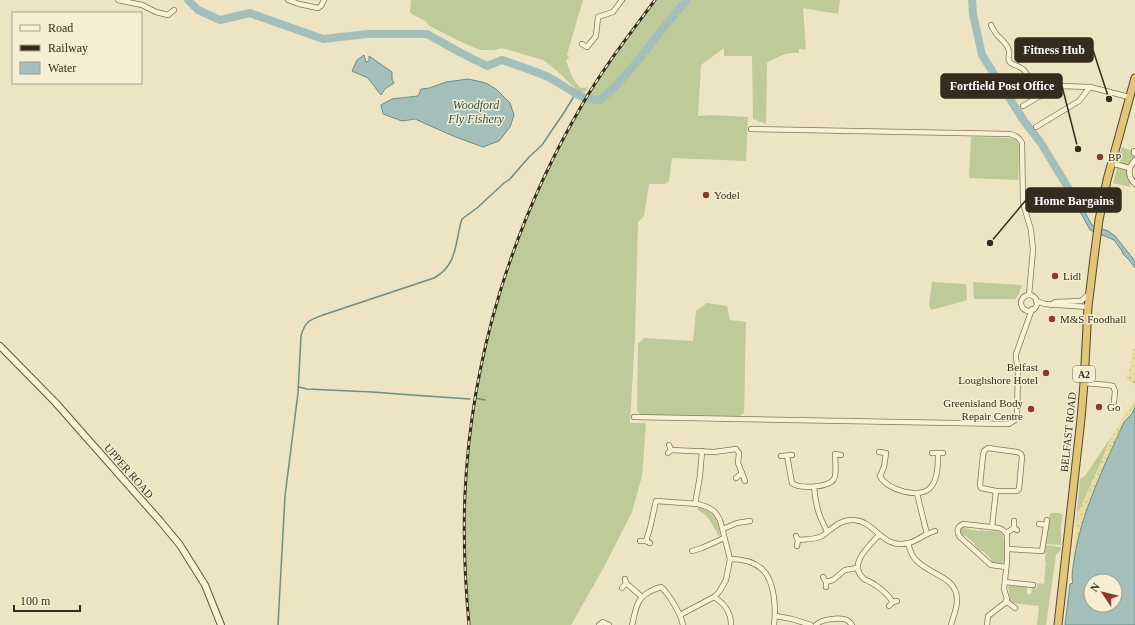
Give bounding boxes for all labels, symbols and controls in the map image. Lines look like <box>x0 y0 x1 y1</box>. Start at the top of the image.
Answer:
legend <box>12 12 142 84</box>
text: Road <box>48 21 73 35</box>
callout: Fitness Hub <box>1015 38 1093 62</box>
text: Railway <box>48 41 88 55</box>
text: Fitness Hub <box>1023 43 1085 57</box>
text: Water <box>48 61 76 75</box>
callout: Fortfield Post Office <box>941 74 1062 98</box>
text: Fortfield Post Office <box>950 79 1055 93</box>
water label: Woodford Fly Fishery <box>447 98 504 126</box>
place label: BP <box>1108 151 1121 163</box>
marker: BP <box>1095 152 1105 162</box>
callout: Home Bargains <box>1026 188 1121 212</box>
place label: Yodel <box>714 189 740 201</box>
marker: Yodel <box>701 190 711 200</box>
text: Home Bargains <box>1034 194 1114 208</box>
place label: Lidl <box>1063 270 1081 282</box>
marker: Lidl <box>1050 271 1060 281</box>
place label: M&S Foodhall <box>1060 313 1126 325</box>
marker: M&S Foodhall <box>1047 314 1057 324</box>
place label: Belfast Loughshore Hotel <box>958 361 1038 386</box>
road number: A2 <box>1073 366 1095 382</box>
marker: Belfast Loughshore Hotel <box>1041 368 1051 378</box>
street label: BELFAST ROAD <box>1058 391 1078 473</box>
place label: Greenisland Body Repair Centre <box>943 397 1023 422</box>
place label: Go <box>1107 401 1121 413</box>
marker: Go <box>1094 402 1104 412</box>
marker: Greenisland Body Repair Centre <box>1026 404 1036 414</box>
street label: UPPER ROAD <box>102 441 156 501</box>
north arrow <box>1083 573 1123 613</box>
text: N <box>1088 581 1102 594</box>
scale bar <box>14 587 80 613</box>
text: 100 m <box>20 594 51 608</box>

